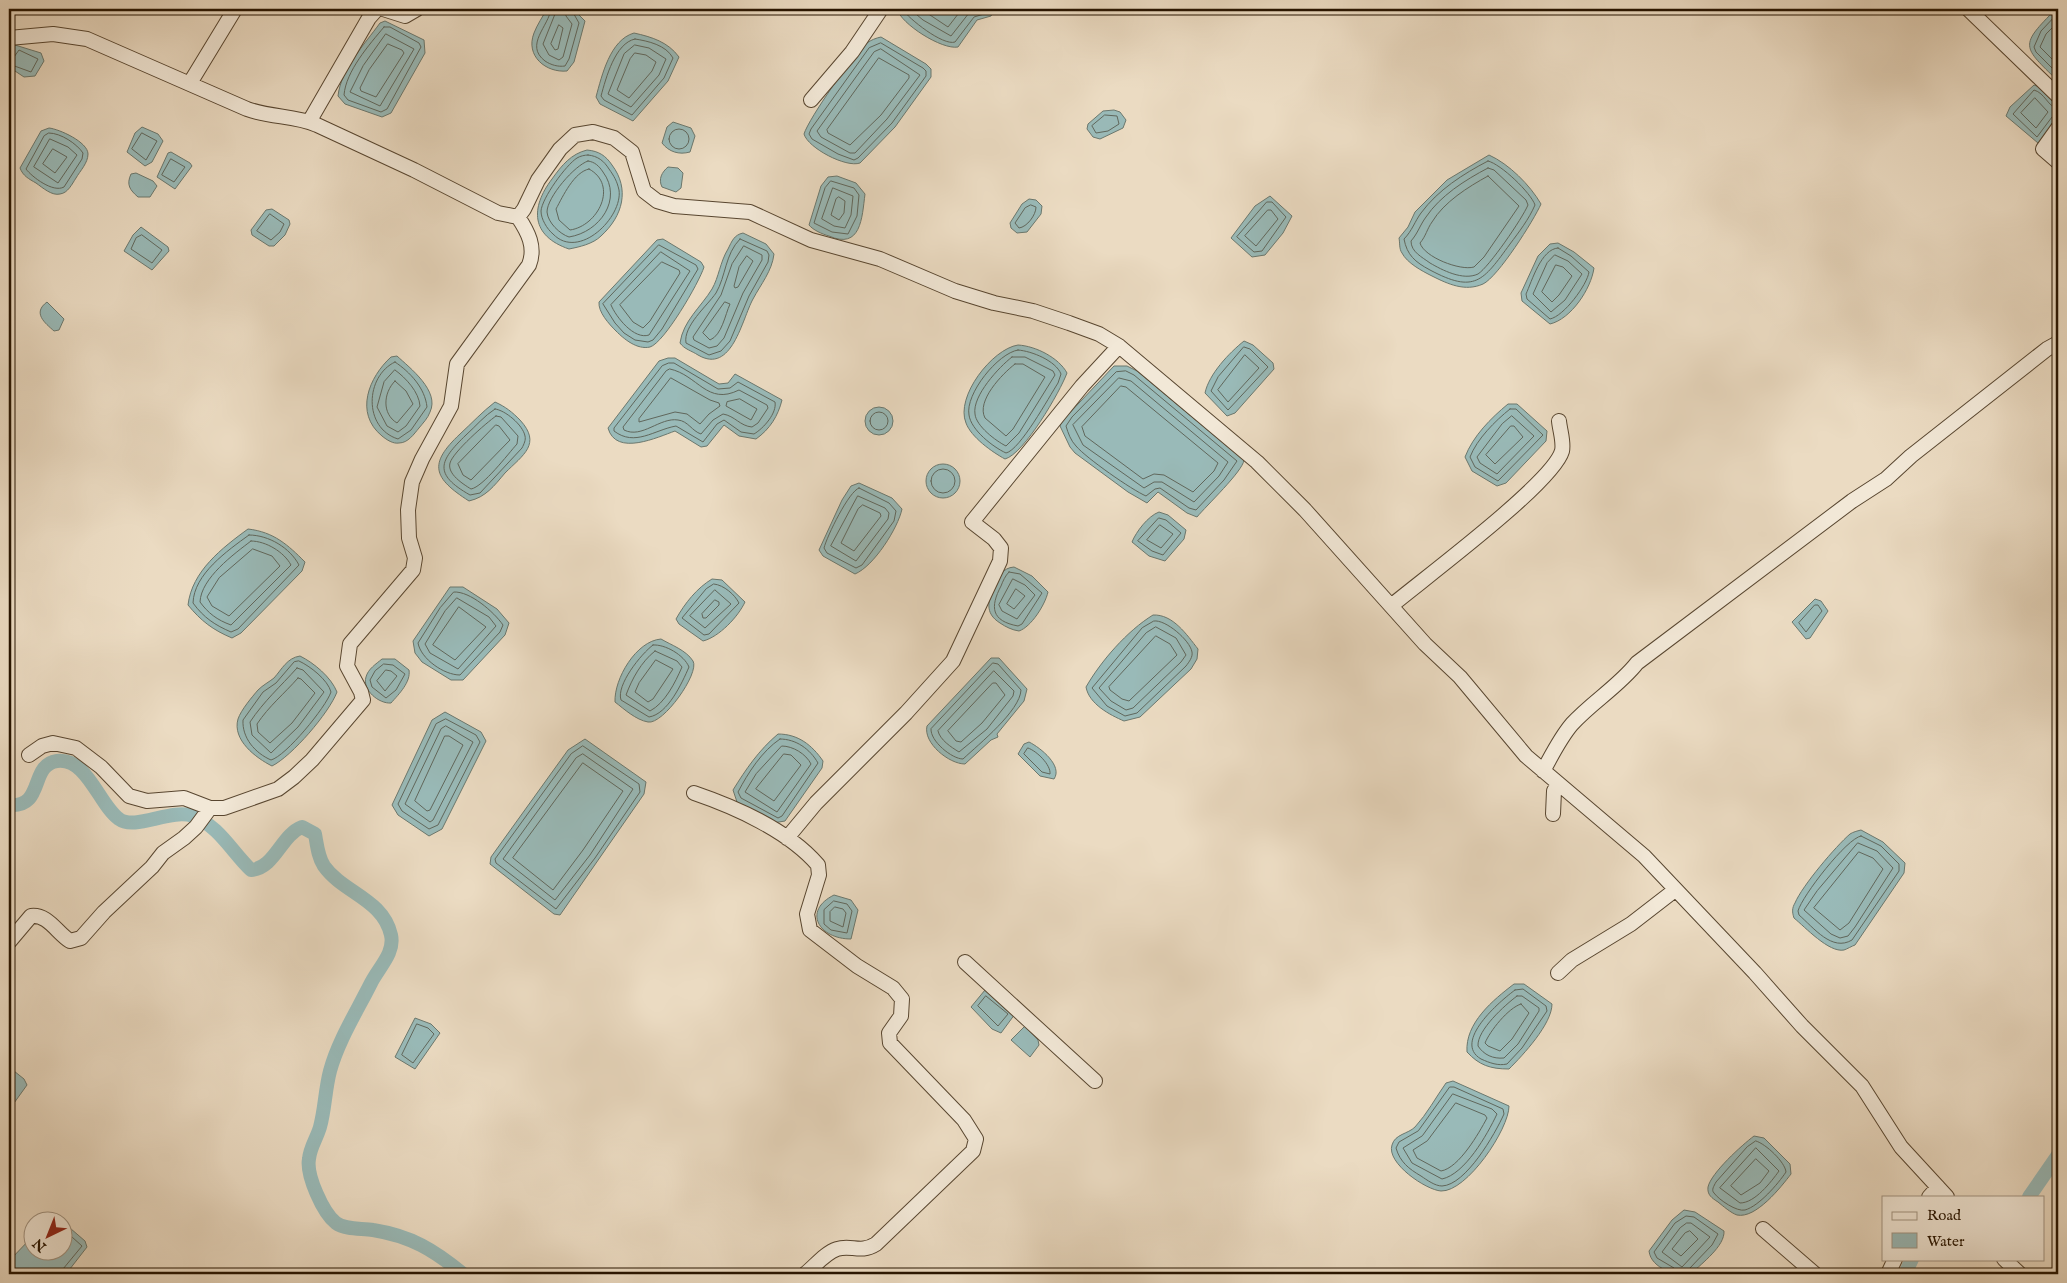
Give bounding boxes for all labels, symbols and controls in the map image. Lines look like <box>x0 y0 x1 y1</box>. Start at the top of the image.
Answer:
legend <box>1882 1196 2044 1260</box>
text: Road <box>1927 1206 1962 1225</box>
north arrow <box>22 1210 72 1260</box>
text: Water <box>1927 1232 1965 1251</box>
text: N <box>29 1234 51 1256</box>

